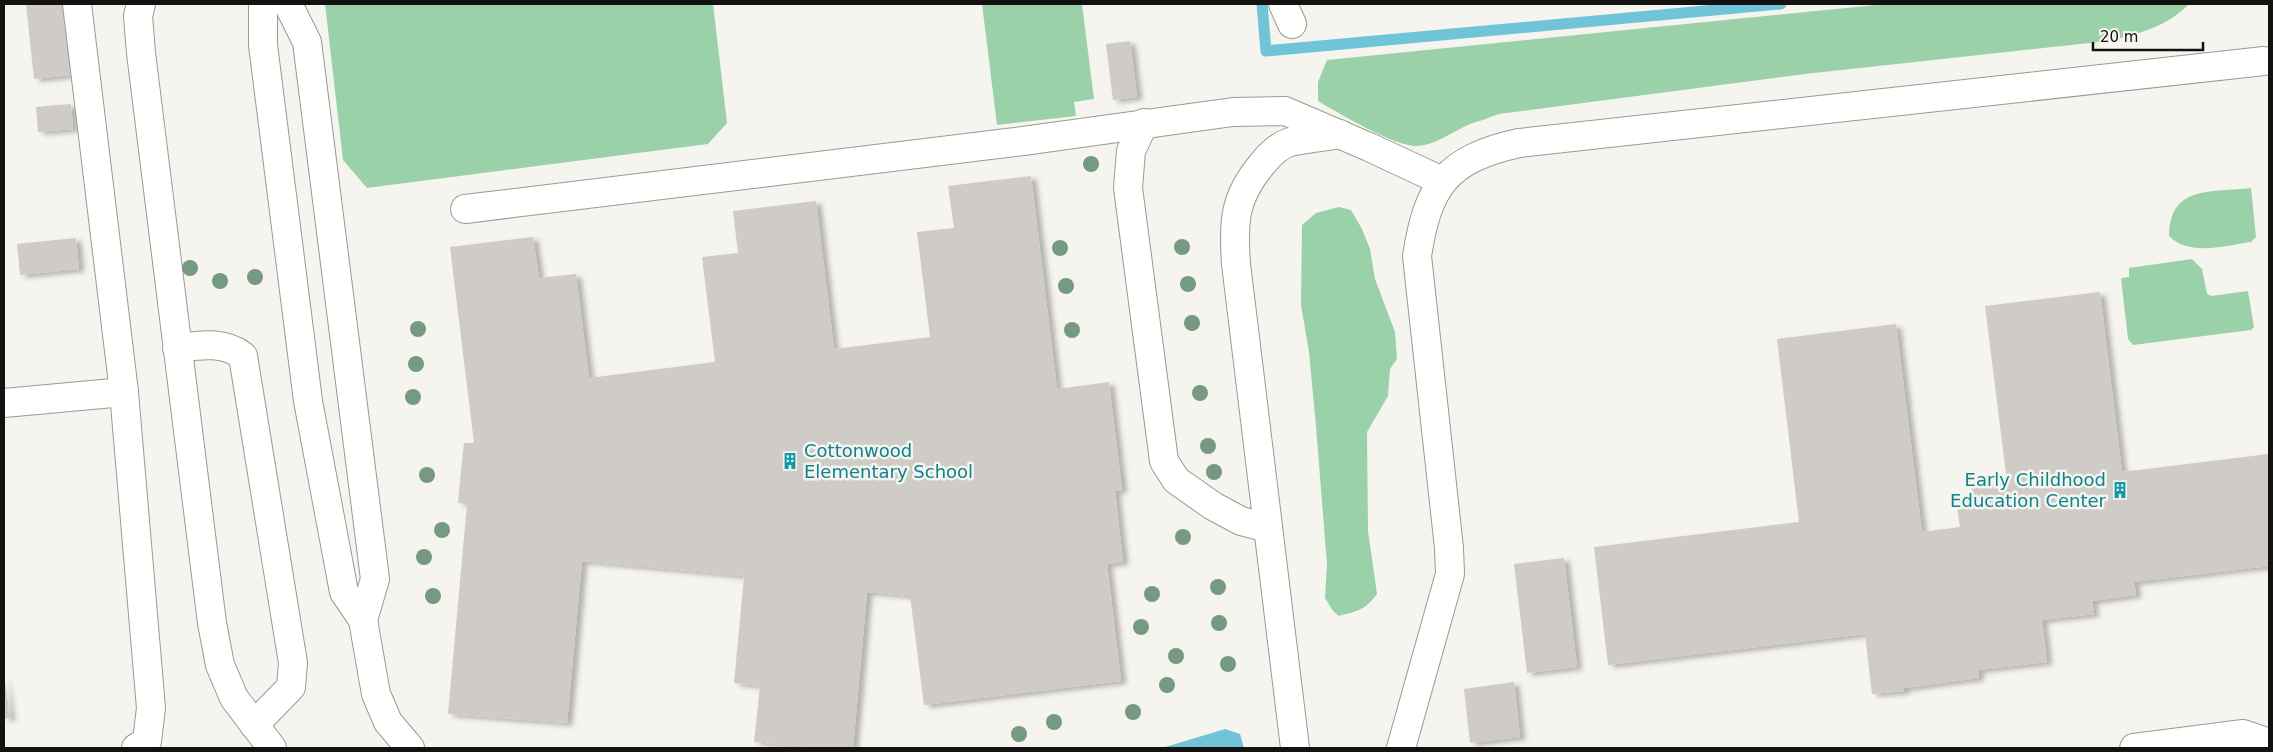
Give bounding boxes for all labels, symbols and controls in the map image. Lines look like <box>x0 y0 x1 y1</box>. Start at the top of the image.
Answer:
scale bar <box>2093 20 2203 52</box>
text: 20 m <box>2100 28 2138 46</box>
place label: Cottonwood Elementary School <box>804 440 973 482</box>
building icon: Cottonwood Elementary School <box>780 451 800 471</box>
place label: Early Childhood Education Center <box>1950 469 2107 511</box>
building icon: Early Childhood Education Center <box>2110 480 2130 500</box>

